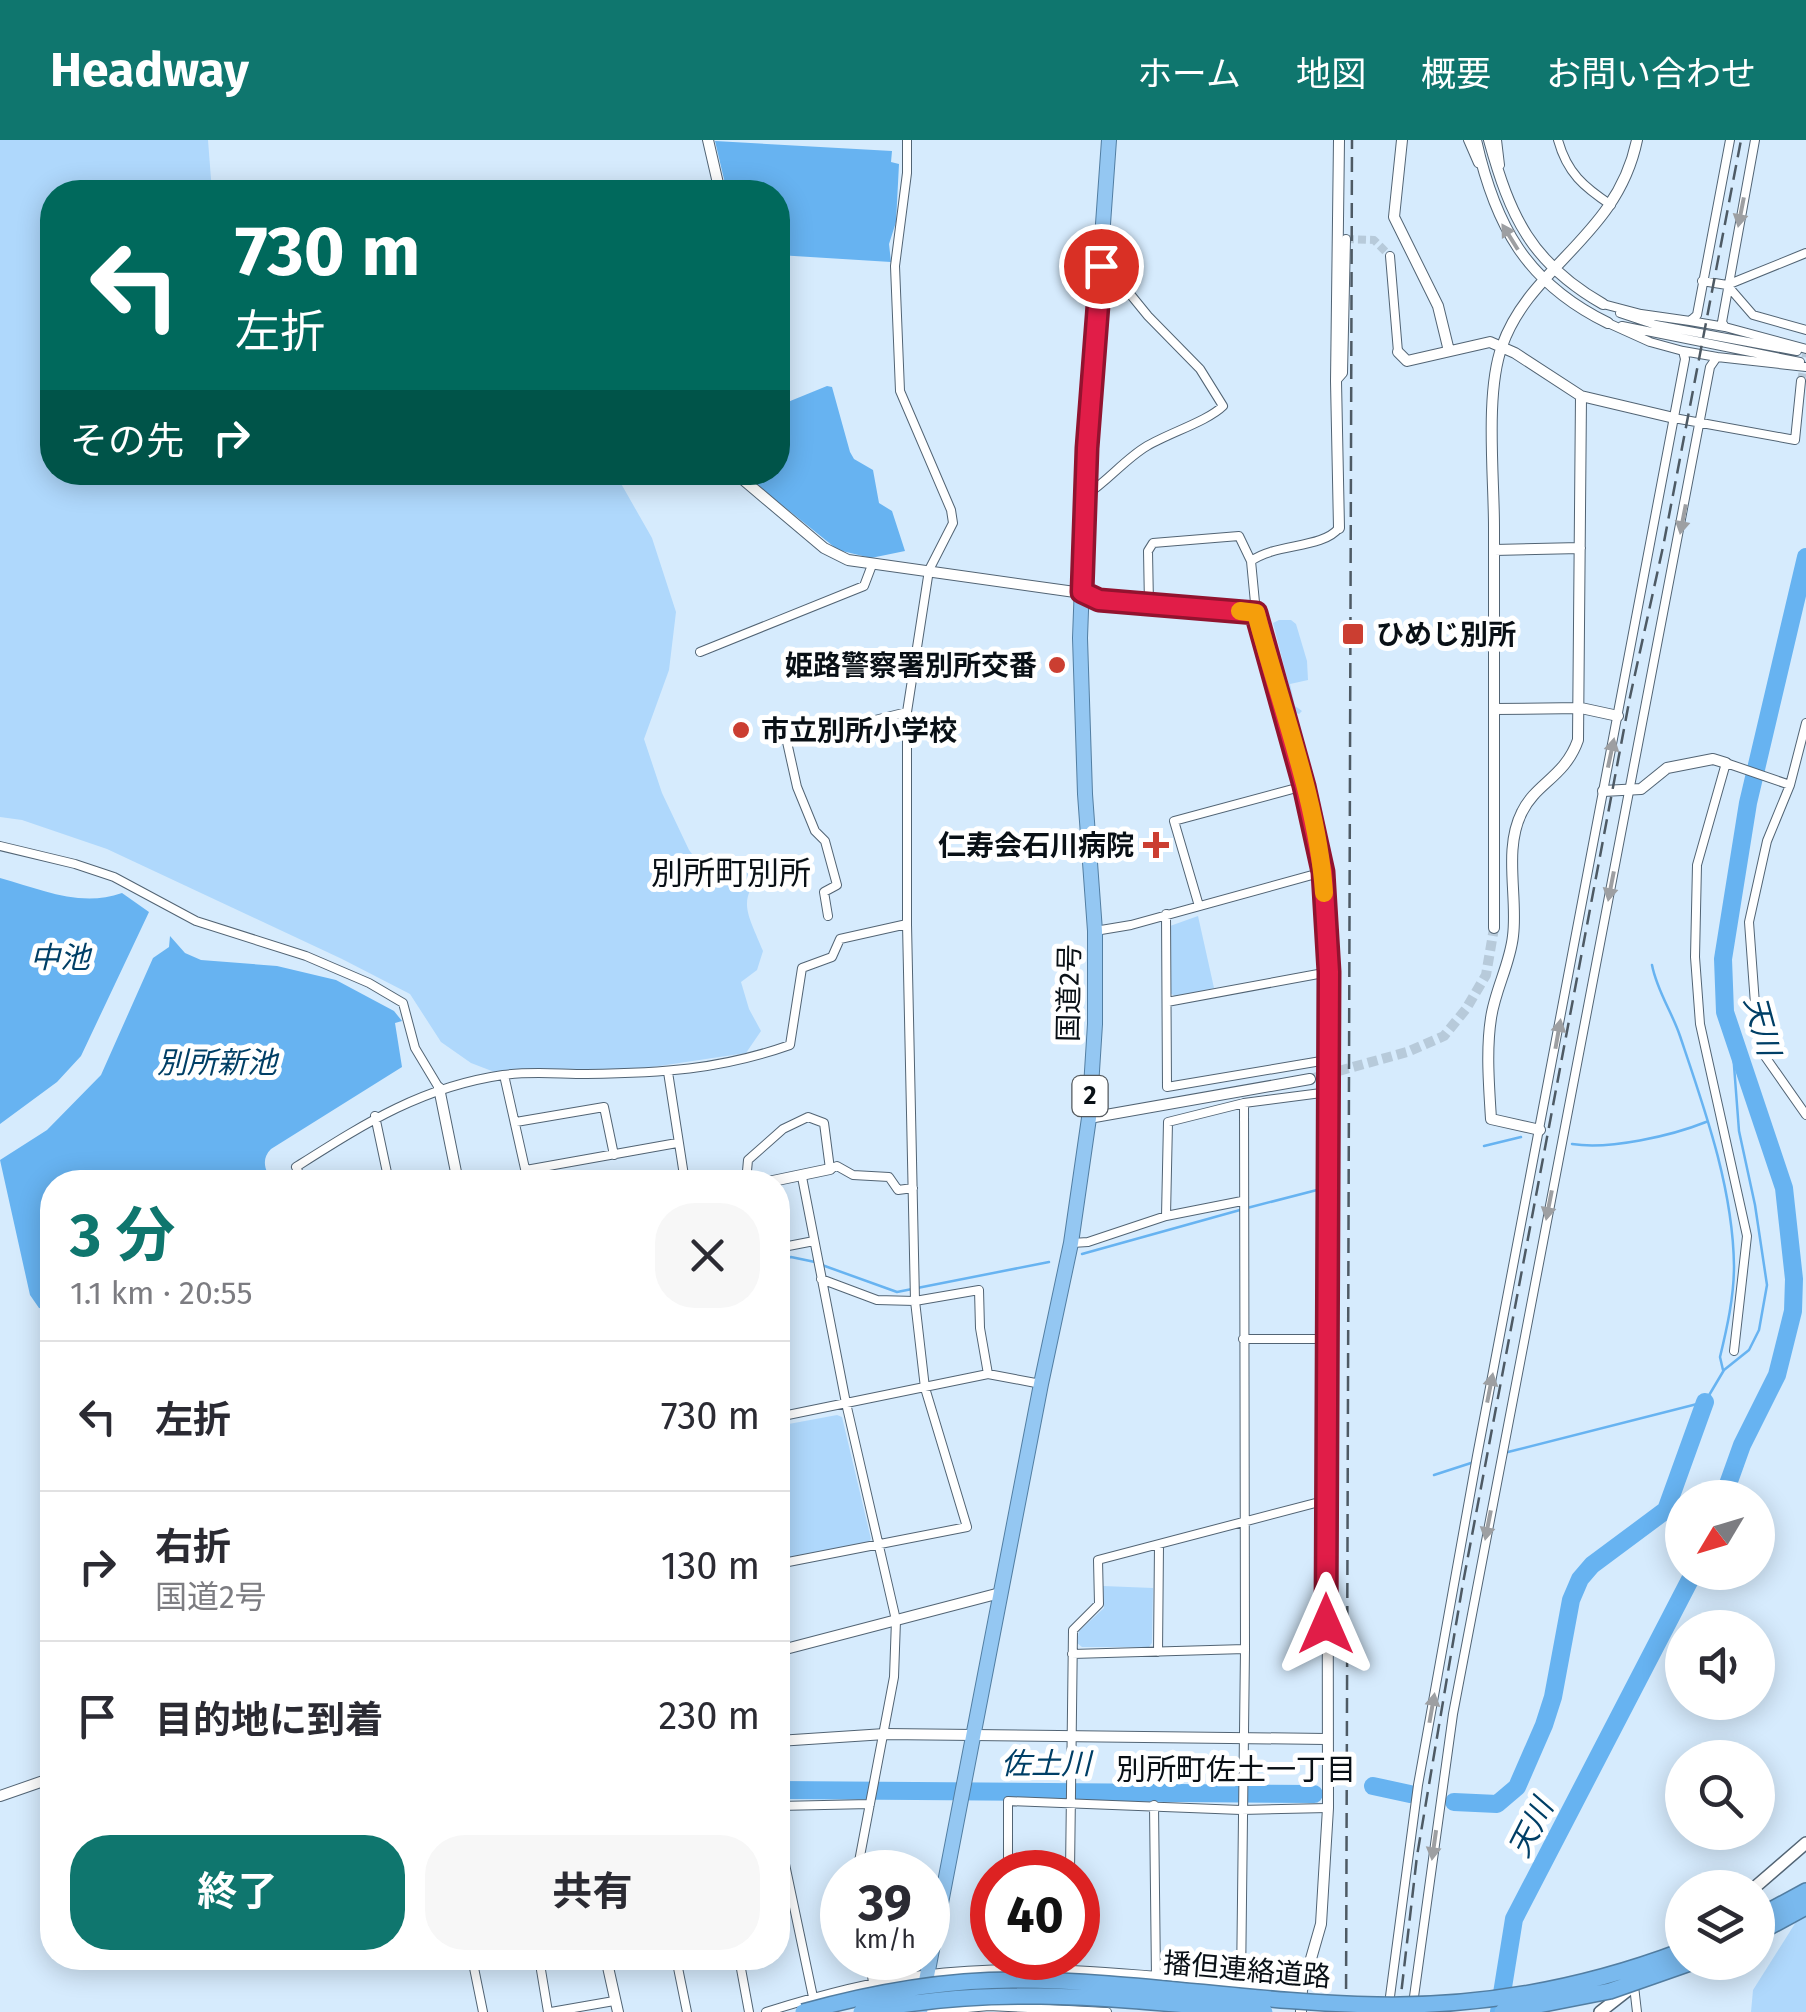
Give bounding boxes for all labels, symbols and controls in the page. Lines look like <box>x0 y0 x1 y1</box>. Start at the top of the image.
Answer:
text: Headway <box>50 41 249 99</box>
text: ホーム <box>1137 53 1241 95</box>
text: 地図 <box>1296 53 1366 95</box>
text: 概要 <box>1421 53 1491 95</box>
text: お問い合わせ <box>1546 53 1756 95</box>
one-way arrow <box>1732 197 1748 228</box>
text: 730 m <box>235 210 420 294</box>
icon: left <box>70 220 200 350</box>
one-way arrow <box>1502 223 1519 251</box>
pin <box>1059 224 1144 309</box>
icon: arrive <box>1074 239 1129 294</box>
text: 左折 <box>235 305 325 359</box>
icon: right <box>204 410 259 465</box>
text: その先 <box>70 418 184 464</box>
one-way arrow <box>1674 503 1690 534</box>
place label: ひめじ別所 <box>1376 618 1516 651</box>
marker: ひめじ別所 <box>1340 621 1366 647</box>
place label: 姫路警察署別所交番 <box>785 649 1037 682</box>
marker: 姫路警察署別所交番 <box>1046 654 1068 676</box>
place label: 市立別所小学校 <box>761 714 957 747</box>
marker: 市立別所小学校 <box>730 719 752 741</box>
one-way arrow <box>1603 738 1619 769</box>
place label: 仁寿会石川病院 <box>938 829 1134 862</box>
marker: 仁寿会石川病院 <box>1143 832 1169 858</box>
district label: 別所町別所 <box>651 854 811 892</box>
one-way arrow <box>1603 871 1618 902</box>
water label: 中池 <box>30 940 93 976</box>
street label: 国道2号 <box>1052 944 1086 1042</box>
water label: 天川 <box>1737 992 1788 1063</box>
one-way arrow <box>1551 1017 1566 1049</box>
water label: 別所新池 <box>157 1045 280 1081</box>
road number: 2 <box>1072 1076 1108 1116</box>
one-way arrow <box>1541 1190 1557 1221</box>
text: 3 分 <box>70 1200 175 1272</box>
button: close <box>655 1203 760 1308</box>
text: 1.1 km · 20:55 <box>70 1274 253 1312</box>
one-way arrow <box>1483 1372 1499 1403</box>
icon: left <box>70 1389 125 1444</box>
text: 730 m <box>661 1393 760 1439</box>
text: 左折 <box>155 1397 231 1443</box>
north arrow <box>1665 1480 1775 1590</box>
map controls <box>1665 1480 1775 1980</box>
one-way arrow <box>1480 1509 1496 1540</box>
text: 右折 <box>155 1524 231 1570</box>
icon: right <box>70 1539 125 1594</box>
text: 130 m <box>661 1543 760 1589</box>
position arrow <box>1274 1572 1378 1676</box>
text: 国道2号 <box>155 1578 267 1616</box>
button: sound <box>1665 1610 1775 1720</box>
icon: arrive <box>70 1689 125 1744</box>
one-way arrow <box>1425 1692 1440 1723</box>
text: 230 m <box>659 1693 760 1739</box>
text: 目的地に到着 <box>155 1697 383 1743</box>
button: search <box>1665 1740 1775 1850</box>
water label: 佐土川 <box>1001 1746 1094 1782</box>
district label: 別所町佐土一丁目 <box>1116 1752 1356 1788</box>
water label: 天川 <box>1501 1790 1562 1863</box>
one-way arrow <box>1425 1830 1441 1861</box>
button: 終了 <box>70 1835 405 1950</box>
button: 共有 <box>425 1835 760 1950</box>
speed limit sign: 40 <box>970 1850 1100 1980</box>
button: layers <box>1665 1870 1775 1980</box>
text: 39 <box>858 1873 912 1933</box>
text: km/h <box>854 1925 916 1955</box>
street label: 播但連絡道路 <box>1162 1946 1332 1994</box>

